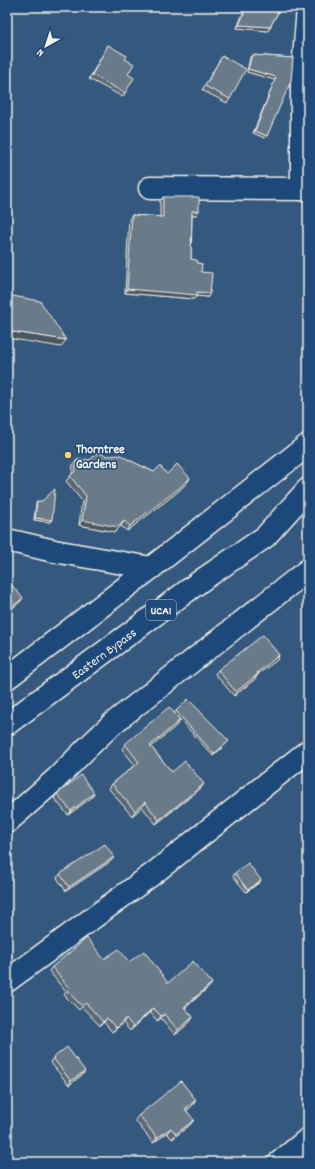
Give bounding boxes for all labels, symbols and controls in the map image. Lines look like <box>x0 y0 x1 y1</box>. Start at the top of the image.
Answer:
north arrow <box>26 26 66 66</box>
text: N <box>33 44 48 60</box>
place label: Thorntree Gardens <box>76 441 125 475</box>
marker: Thorntree Gardens <box>63 450 73 460</box>
road number: UCA1 <box>146 600 176 620</box>
street label: Eastern Bypass <box>69 624 141 685</box>

